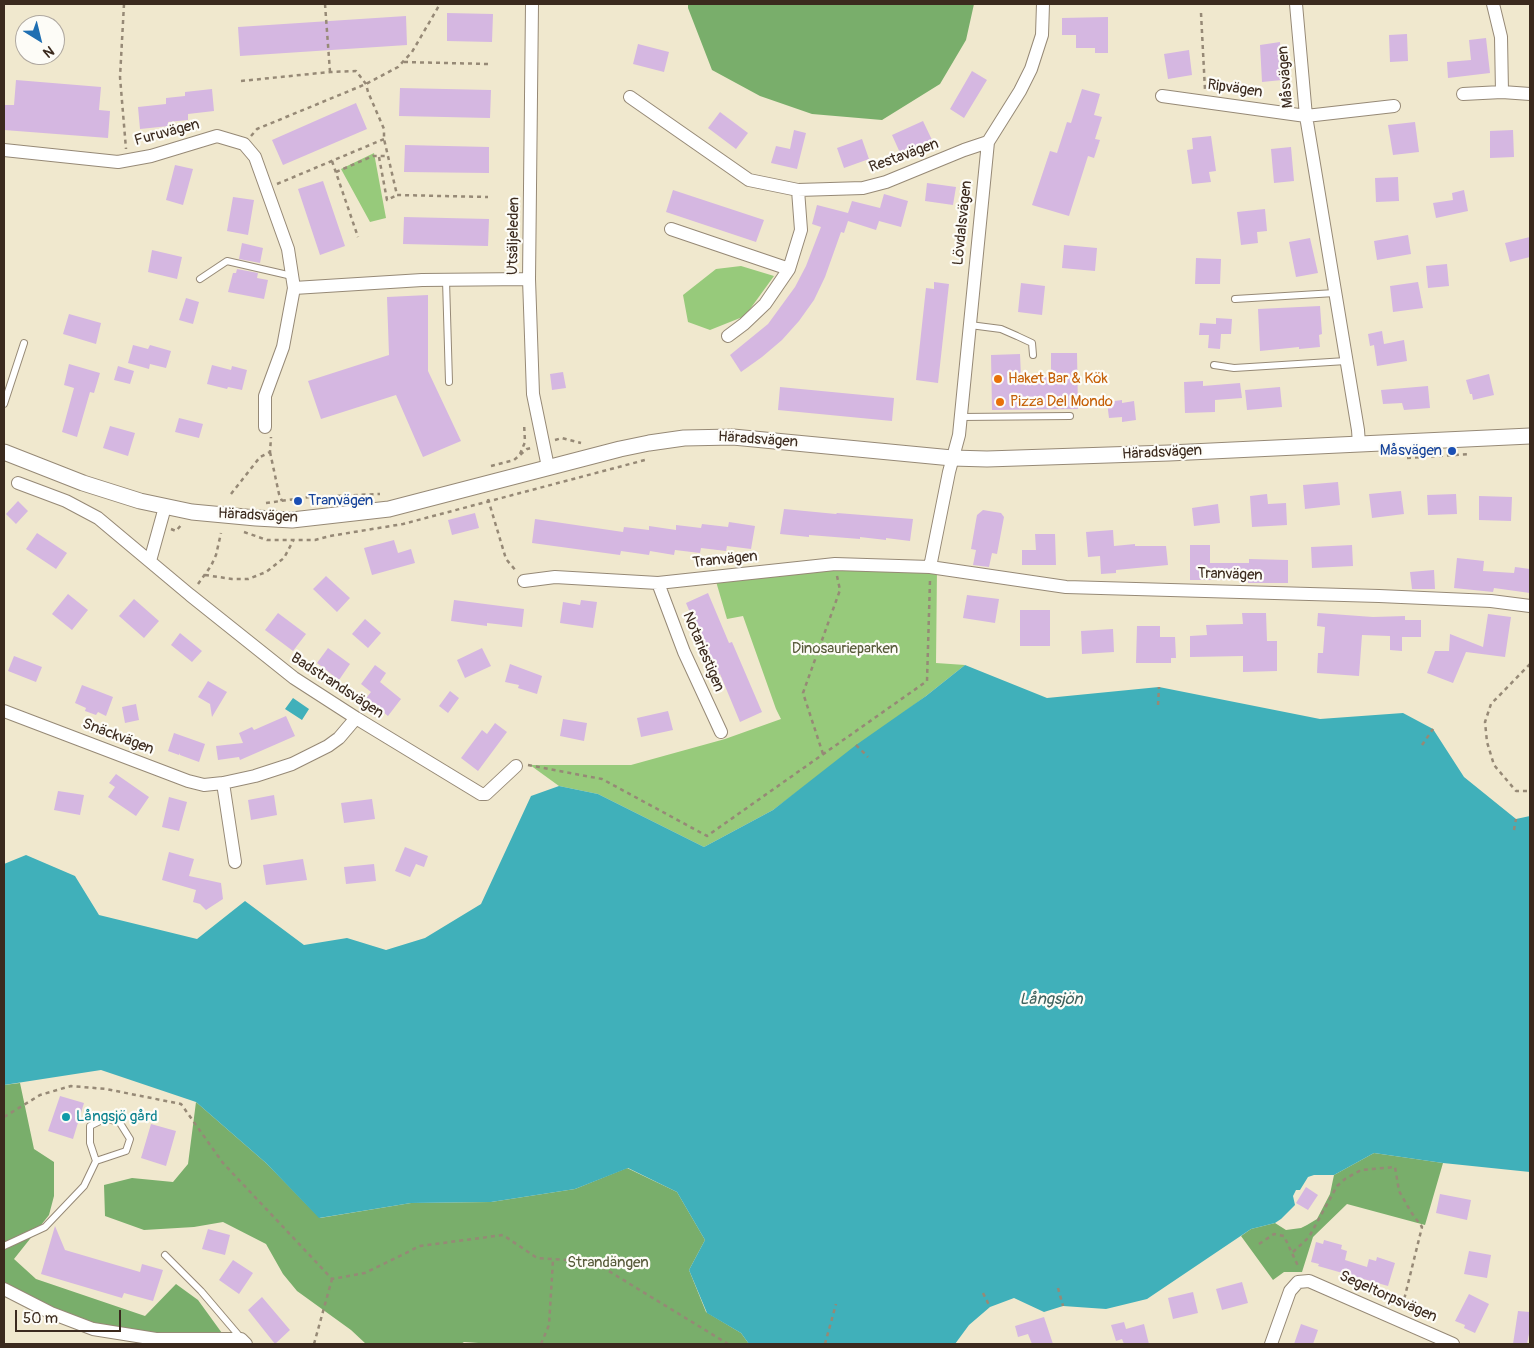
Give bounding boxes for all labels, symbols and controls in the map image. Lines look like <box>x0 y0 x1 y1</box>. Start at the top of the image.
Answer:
north arrow <box>15 15 65 65</box>
text: N <box>40 42 57 61</box>
street label: Måsvägen <box>1274 45 1298 109</box>
street label: Ripvägen <box>1206 76 1264 102</box>
street label: Furuvägen <box>133 116 201 150</box>
street label: Restavägen <box>867 135 941 177</box>
street label: Lövdalsvägen <box>950 180 976 266</box>
street label: Utsäljeleden <box>504 197 524 275</box>
place label: Haket Bar & Kök <box>1008 370 1108 388</box>
marker: Haket Bar & Kök <box>992 373 1004 385</box>
place label: Pizza Del Mondo <box>1010 393 1113 411</box>
marker: Pizza Del Mondo <box>994 396 1006 408</box>
street label: Häradsvägen <box>717 428 799 452</box>
street label: Häradsvägen <box>1122 442 1202 464</box>
place label: Måsvägen <box>1380 442 1442 460</box>
marker: Måsvägen <box>1446 445 1458 457</box>
place label: Tranvägen <box>308 492 373 510</box>
marker: Tranvägen <box>292 495 304 507</box>
street label: Häradsvägen <box>218 505 298 527</box>
street label: Tranvägen <box>692 548 758 572</box>
street label: Tranvägen <box>1197 565 1263 585</box>
street label: Notariestigen <box>678 609 728 695</box>
park label: Dinosaurieparken <box>792 640 898 658</box>
street label: Badstrandsvägen <box>287 649 387 723</box>
street label: Snäckvägen <box>80 715 156 759</box>
water label: Långsjön <box>1019 990 1083 1010</box>
place label: Långsjö gård <box>76 1108 158 1126</box>
marker: Långsjö gård <box>60 1111 72 1123</box>
park label: Strandängen <box>567 1254 649 1272</box>
street label: Segeltorpsvägen <box>1336 1267 1440 1327</box>
scale bar <box>18 1300 124 1332</box>
text: 50 m <box>23 1309 58 1328</box>

